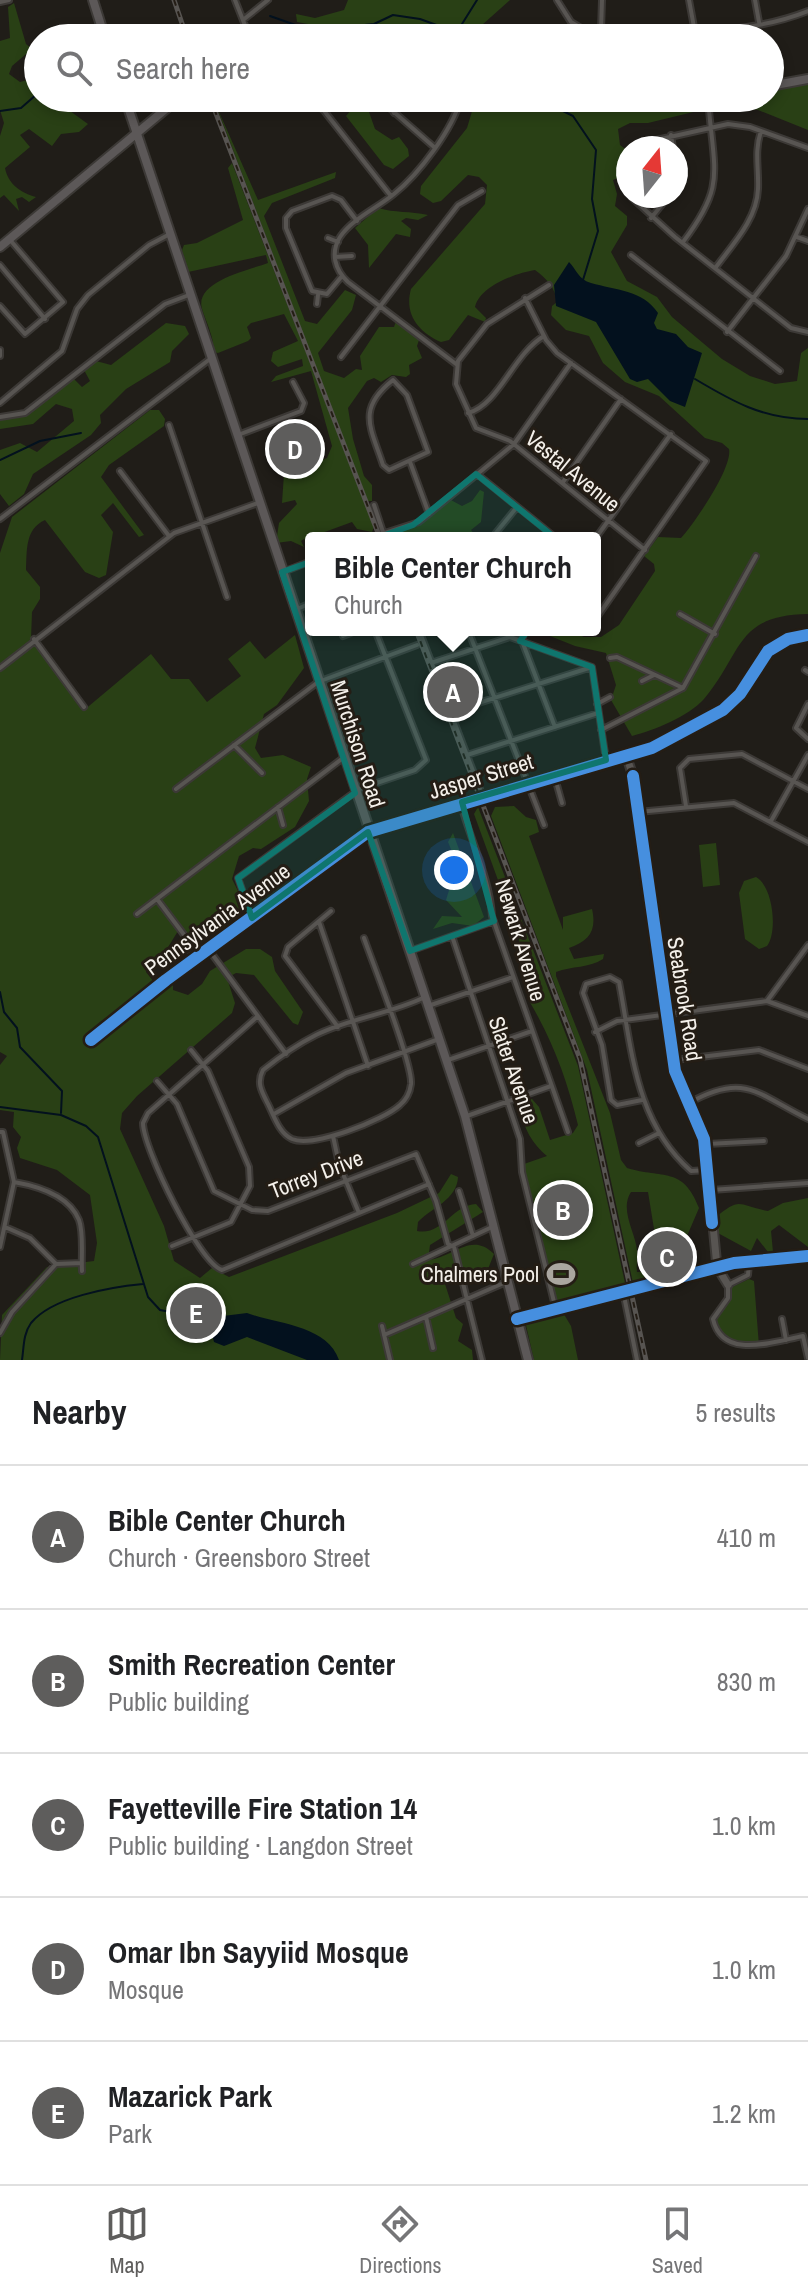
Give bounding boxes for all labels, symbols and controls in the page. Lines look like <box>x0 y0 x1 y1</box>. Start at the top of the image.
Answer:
search box <box>24 24 784 112</box>
icon: search <box>52 46 96 90</box>
text: Search here <box>116 48 250 88</box>
north arrow <box>616 136 688 208</box>
pin: D <box>269 419 321 479</box>
street label: Vestal Avenue <box>519 423 627 519</box>
popup <box>305 532 601 636</box>
text: Bible Center Church <box>334 547 572 587</box>
text: Church <box>334 587 403 622</box>
pin: A <box>427 662 479 722</box>
street label: Murchison Road <box>323 676 393 812</box>
street label: Jasper Street <box>425 746 537 806</box>
your location <box>434 850 474 890</box>
street label: Pennsylvania Avenue <box>138 856 296 982</box>
street label: Newark Avenue <box>488 875 554 1005</box>
street label: Seabrook Road <box>660 935 710 1063</box>
street label: Slater Avenue <box>482 1012 546 1128</box>
street label: Torrey Drive <box>265 1142 367 1206</box>
pin: B <box>537 1180 589 1240</box>
pin: C <box>641 1227 693 1287</box>
place label: Chalmers Pool <box>421 1259 539 1289</box>
sports icon: Chalmers Pool <box>546 1259 576 1289</box>
pin: E <box>170 1283 222 1343</box>
text: Nearby <box>32 1389 127 1435</box>
text: 5 results <box>695 1395 776 1430</box>
text: Bible Center Church <box>108 1500 346 1540</box>
text: A <box>50 1520 66 1555</box>
text: 410 m <box>717 1520 776 1555</box>
text: Church · Greensboro Street <box>108 1540 370 1575</box>
text: Smith Recreation Center <box>108 1644 395 1684</box>
text: B <box>50 1664 66 1699</box>
text: 830 m <box>717 1664 776 1699</box>
text: Public building <box>108 1684 249 1719</box>
text: Fayetteville Fire Station 14 <box>108 1788 417 1828</box>
text: C <box>50 1808 66 1843</box>
text: 1.0 km <box>712 1808 776 1843</box>
text: Public building · Langdon Street <box>108 1828 413 1863</box>
text: Omar Ibn Sayyiid Mosque <box>108 1932 409 1972</box>
text: D <box>50 1952 66 1987</box>
text: 1.0 km <box>712 1952 776 1987</box>
text: Mosque <box>108 1972 184 2007</box>
text: Mazarick Park <box>108 2076 272 2116</box>
text: E <box>51 2096 65 2131</box>
text: 1.2 km <box>712 2096 776 2131</box>
text: Park <box>108 2116 152 2151</box>
tab: Map <box>105 2202 149 2280</box>
tab: Directions <box>359 2202 442 2280</box>
tab: Saved <box>652 2202 703 2280</box>

